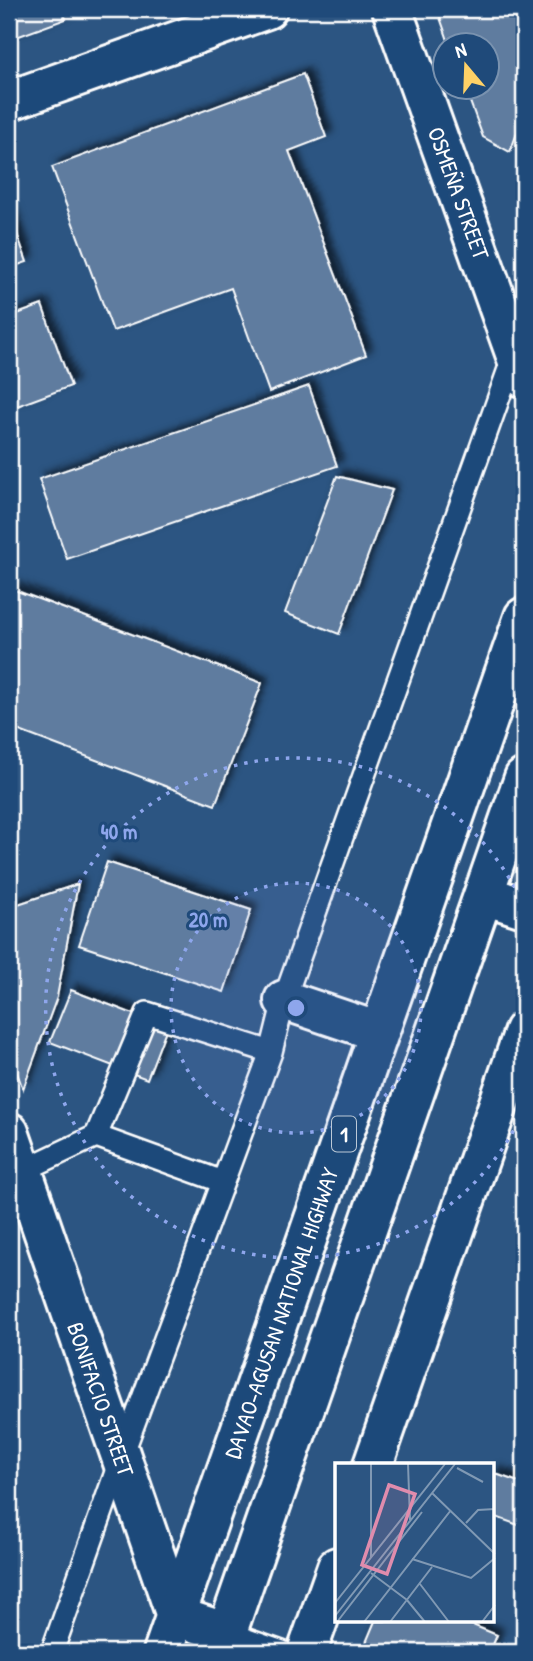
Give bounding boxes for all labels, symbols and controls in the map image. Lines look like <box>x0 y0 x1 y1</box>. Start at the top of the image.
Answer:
north arrow <box>432 32 502 102</box>
text: N <box>451 36 469 64</box>
street label: OSMEÑA STREET <box>421 122 497 264</box>
text: 40 m <box>101 817 137 846</box>
text: 20 m <box>189 905 227 934</box>
centre of rings <box>284 996 308 1020</box>
road number: 1 <box>332 1116 356 1152</box>
street label: DAVAO-AGUSAN NATIONAL HIGHWAY <box>217 1163 345 1463</box>
street label: BONIFACIO STREET <box>60 1318 142 1480</box>
inset map <box>335 1463 494 1622</box>

